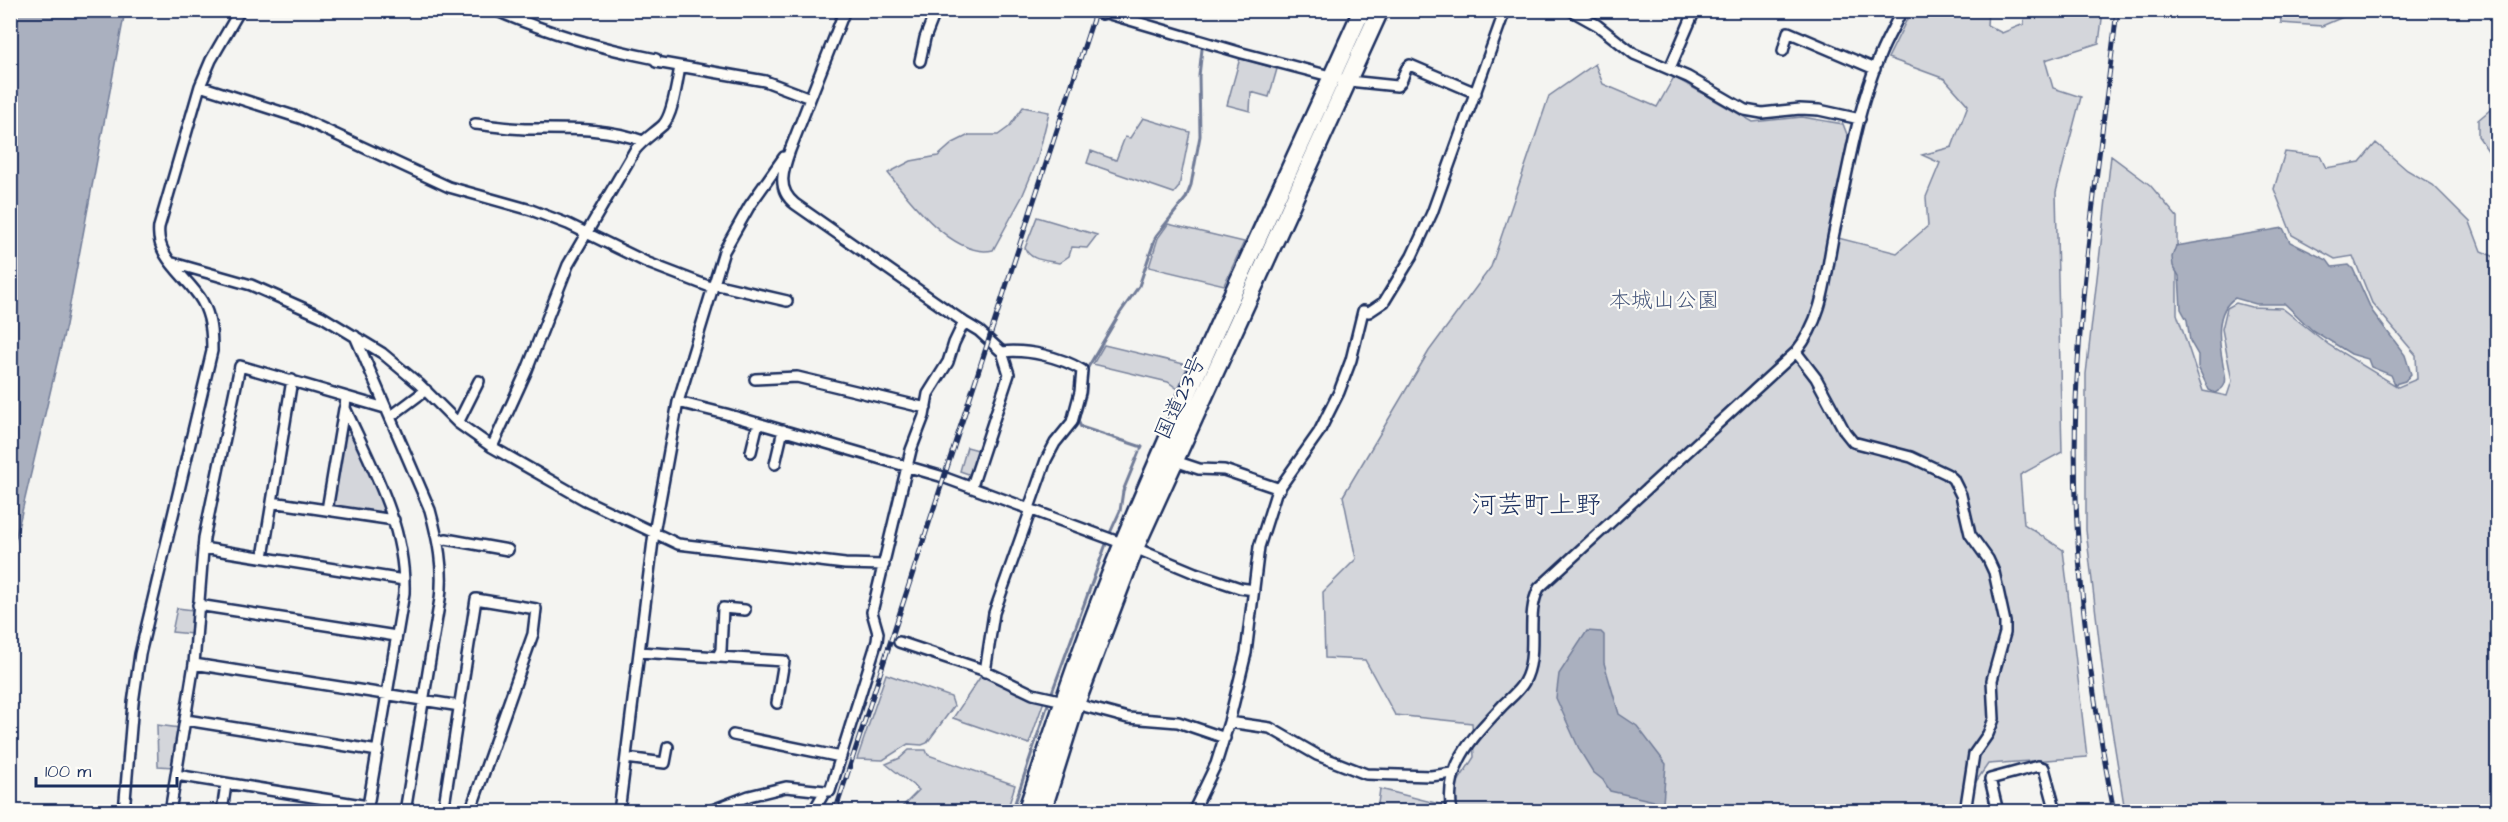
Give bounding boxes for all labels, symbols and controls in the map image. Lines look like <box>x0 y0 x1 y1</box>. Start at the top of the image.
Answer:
park label: 本城山公園 <box>1609 285 1719 316</box>
street label: 国道23号 <box>1147 350 1213 445</box>
district label: 河芸町上野 <box>1471 487 1601 523</box>
scale bar <box>36 750 177 788</box>
text: 100 m <box>45 759 91 784</box>

